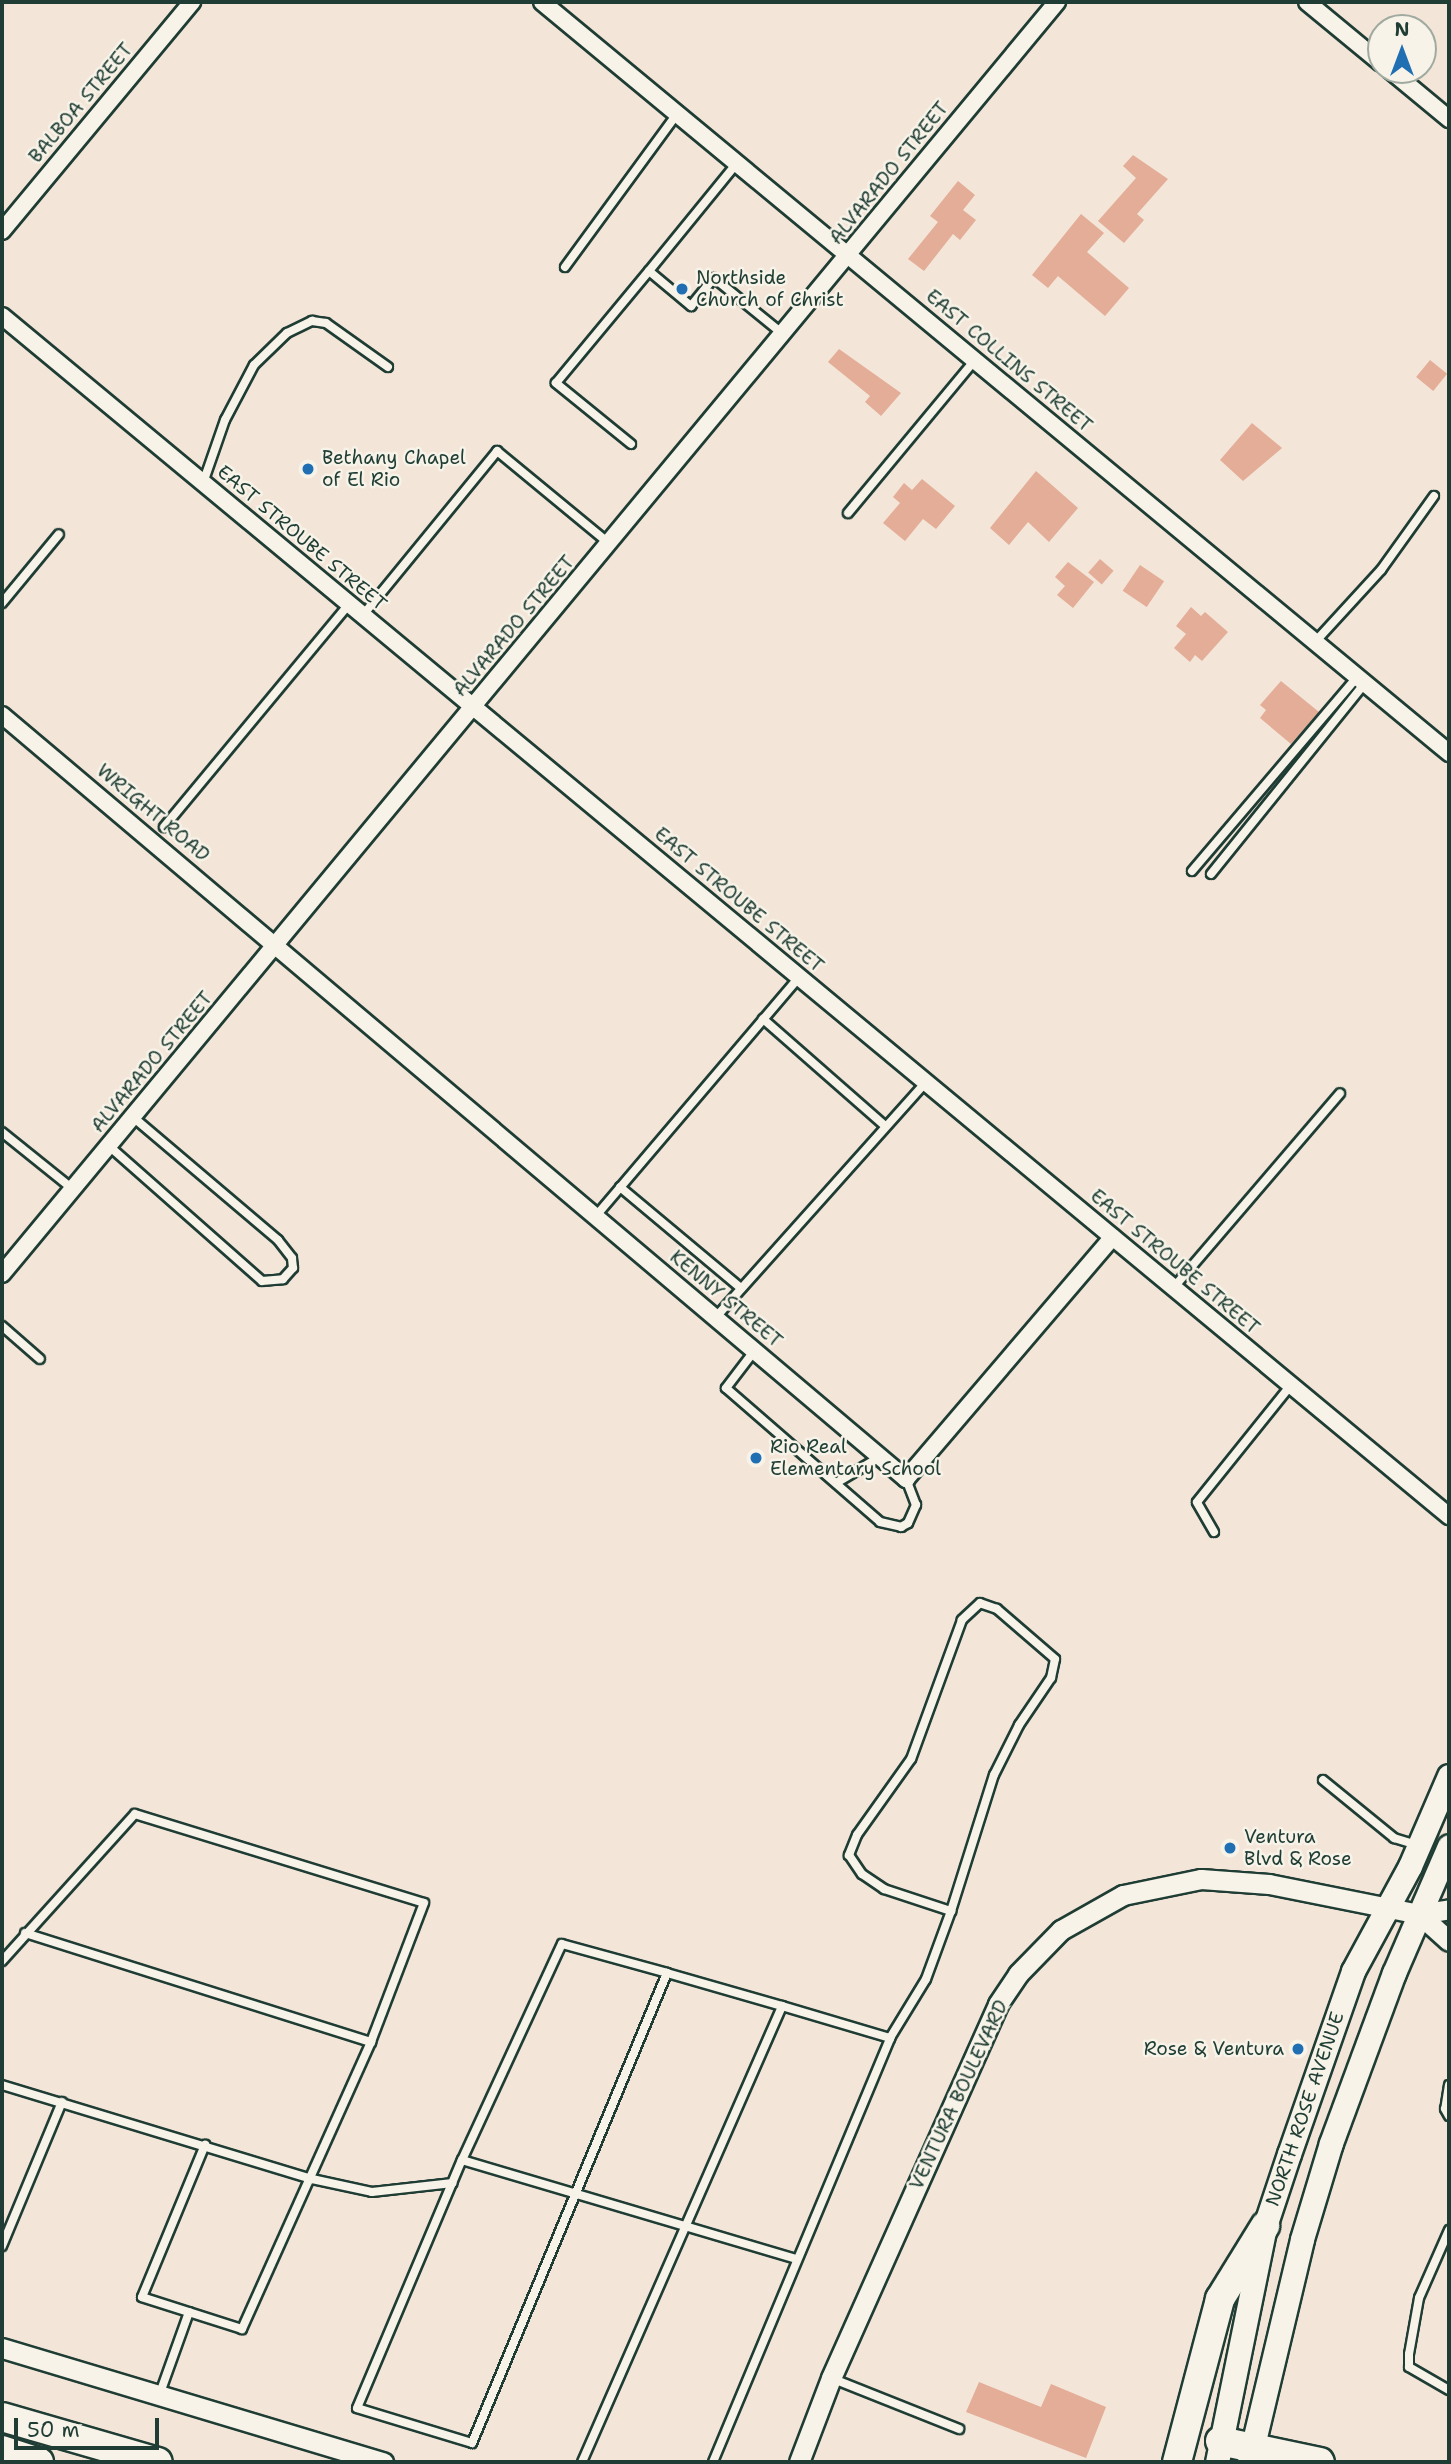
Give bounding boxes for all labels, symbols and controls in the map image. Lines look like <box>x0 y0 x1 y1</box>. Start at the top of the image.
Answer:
north arrow <box>1367 14 1437 84</box>
text: N <box>1394 17 1410 42</box>
street label: BALBOA STREET <box>24 38 138 168</box>
street label: ALVARADO STREET <box>825 97 953 249</box>
place label: Northside Church of Christ <box>696 267 844 311</box>
marker: Northside Church of Christ <box>674 281 690 297</box>
street label: EAST COLLINS STREET <box>921 285 1097 437</box>
place label: Bethany Chapel of El Rio <box>322 447 466 491</box>
street label: EAST STROUBE STREET <box>213 460 391 616</box>
marker: Bethany Chapel of El Rio <box>300 461 316 477</box>
street label: ALVARADO STREET <box>448 551 580 701</box>
street label: WRIGHT ROAD <box>92 759 214 867</box>
street label: EAST STROUBE STREET <box>650 822 828 978</box>
street label: ALVARADO STREET <box>86 987 218 1137</box>
street label: EAST STROUBE STREET <box>1086 1184 1264 1340</box>
street label: KENNY STREET <box>665 1245 787 1353</box>
place label: Rio Real Elementary School <box>770 1436 941 1480</box>
marker: Rio Real Elementary School <box>748 1450 764 1466</box>
place label: Ventura Blvd & Rose <box>1244 1826 1352 1870</box>
marker: Ventura Blvd & Rose <box>1222 1840 1238 1856</box>
street label: VENTURA BOULEVARD <box>905 1997 1013 2193</box>
street label: NORTH ROSE AVENUE <box>1261 2009 1349 2209</box>
place label: Rose & Ventura <box>1144 2038 1284 2060</box>
marker: Rose & Ventura <box>1290 2041 1306 2057</box>
scale bar <box>18 2404 163 2448</box>
text: 50 m <box>27 2416 80 2444</box>

